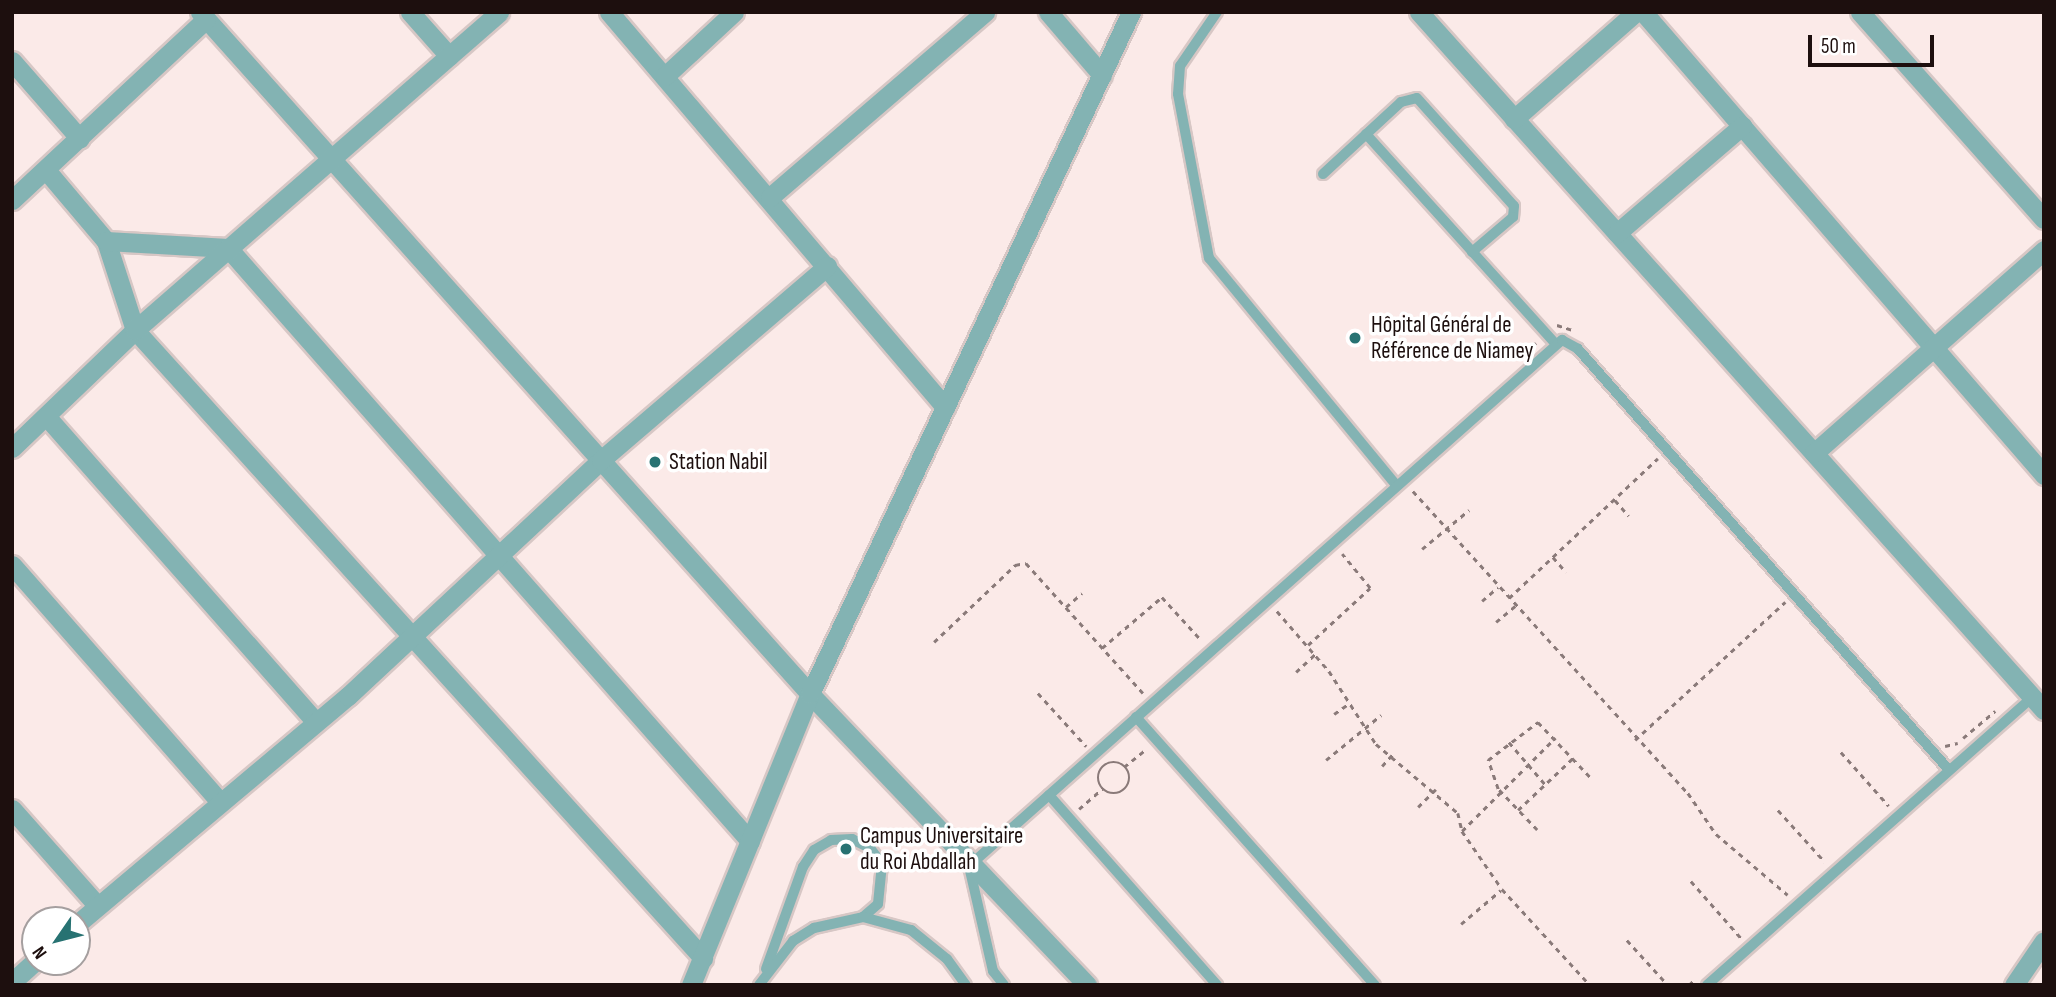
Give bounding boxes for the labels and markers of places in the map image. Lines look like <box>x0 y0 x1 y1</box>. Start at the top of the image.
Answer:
place label: Hôpital Général de Référence de Niamey <box>1371 311 1533 365</box>
marker: Hôpital Général de Référence de Niamey <box>1345 328 1365 348</box>
place label: Station Nabil <box>669 448 768 476</box>
marker: Station Nabil <box>647 454 663 470</box>
place label: Campus Universitaire du Roi Abdallah <box>860 822 1023 876</box>
marker: Campus Universitaire du Roi Abdallah <box>838 841 854 857</box>

